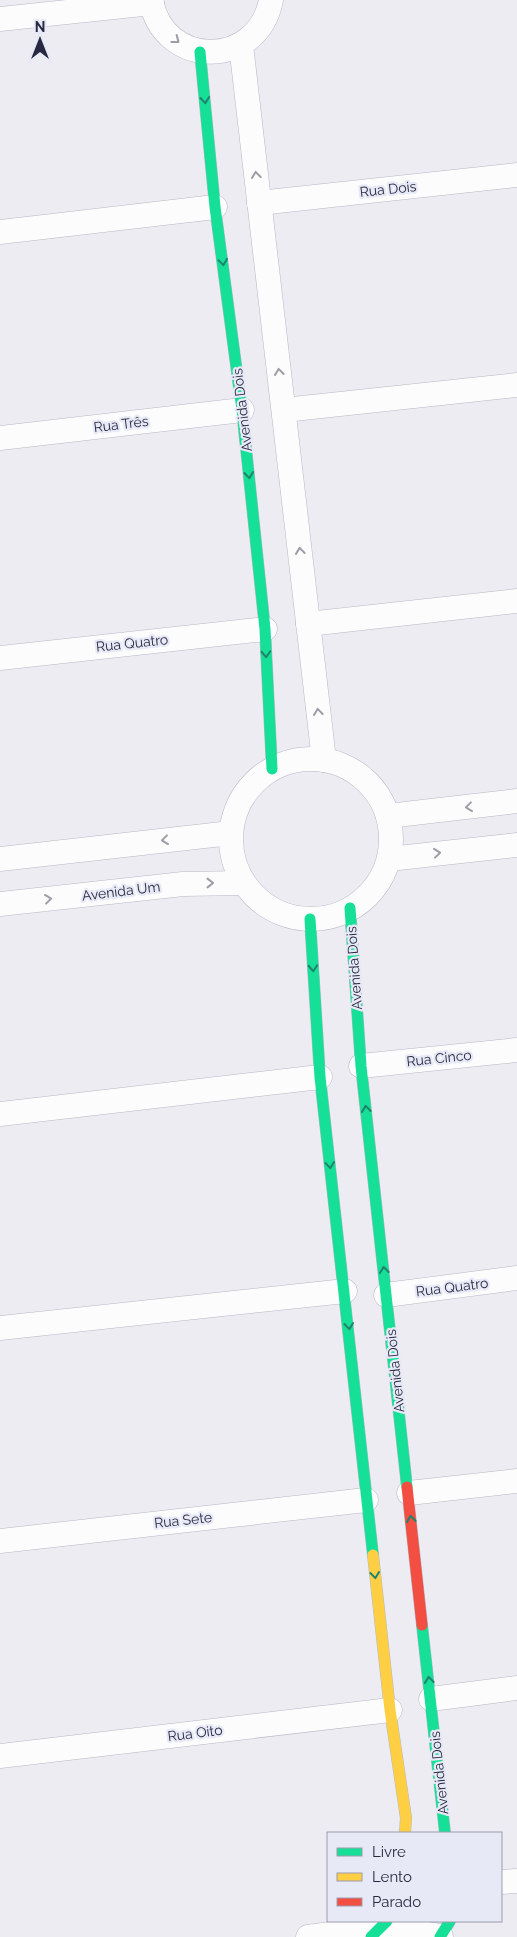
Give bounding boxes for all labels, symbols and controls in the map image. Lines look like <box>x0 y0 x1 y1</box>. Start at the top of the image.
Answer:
north arrow <box>15 15 65 65</box>
text: N <box>35 19 45 35</box>
one-way arrow <box>170 34 180 43</box>
one-way arrow <box>199 97 210 105</box>
one-way arrow <box>251 171 262 179</box>
street label: Rua Dois <box>359 178 417 200</box>
one-way arrow <box>217 257 227 266</box>
street label: Avenida Dois <box>229 367 255 453</box>
one-way arrow <box>274 367 285 375</box>
street label: Rua Três <box>93 413 150 435</box>
one-way arrow <box>243 471 254 479</box>
one-way arrow <box>295 546 306 554</box>
street label: Rua Quatro <box>95 631 169 655</box>
one-way arrow <box>261 651 272 659</box>
one-way arrow <box>313 708 324 716</box>
one-way arrow <box>464 801 472 812</box>
one-way arrow <box>160 834 168 845</box>
one-way arrow <box>434 848 442 859</box>
street label: Avenida Um <box>81 878 161 904</box>
one-way arrow <box>206 878 214 888</box>
one-way arrow <box>45 894 53 905</box>
street label: Avenida Dois <box>343 925 365 1010</box>
one-way arrow <box>308 964 319 972</box>
street label: Rua Cinco <box>406 1047 472 1069</box>
one-way arrow <box>361 1105 372 1113</box>
one-way arrow <box>324 1161 335 1169</box>
one-way arrow <box>379 1266 390 1274</box>
street label: Rua Quatro <box>415 1275 489 1299</box>
one-way arrow <box>343 1323 354 1331</box>
street label: Avenida Dois <box>383 1328 407 1413</box>
street label: Rua Sete <box>153 1509 213 1531</box>
one-way arrow <box>406 1515 417 1523</box>
one-way arrow <box>369 1571 380 1579</box>
one-way arrow <box>424 1676 435 1684</box>
street label: Rua Oito <box>167 1722 223 1744</box>
street label: Avenida Dois <box>427 1730 451 1815</box>
legend <box>327 1832 502 1922</box>
text: Livre <box>372 1843 406 1861</box>
text: Lento <box>372 1868 412 1886</box>
text: Parado <box>372 1893 421 1911</box>

